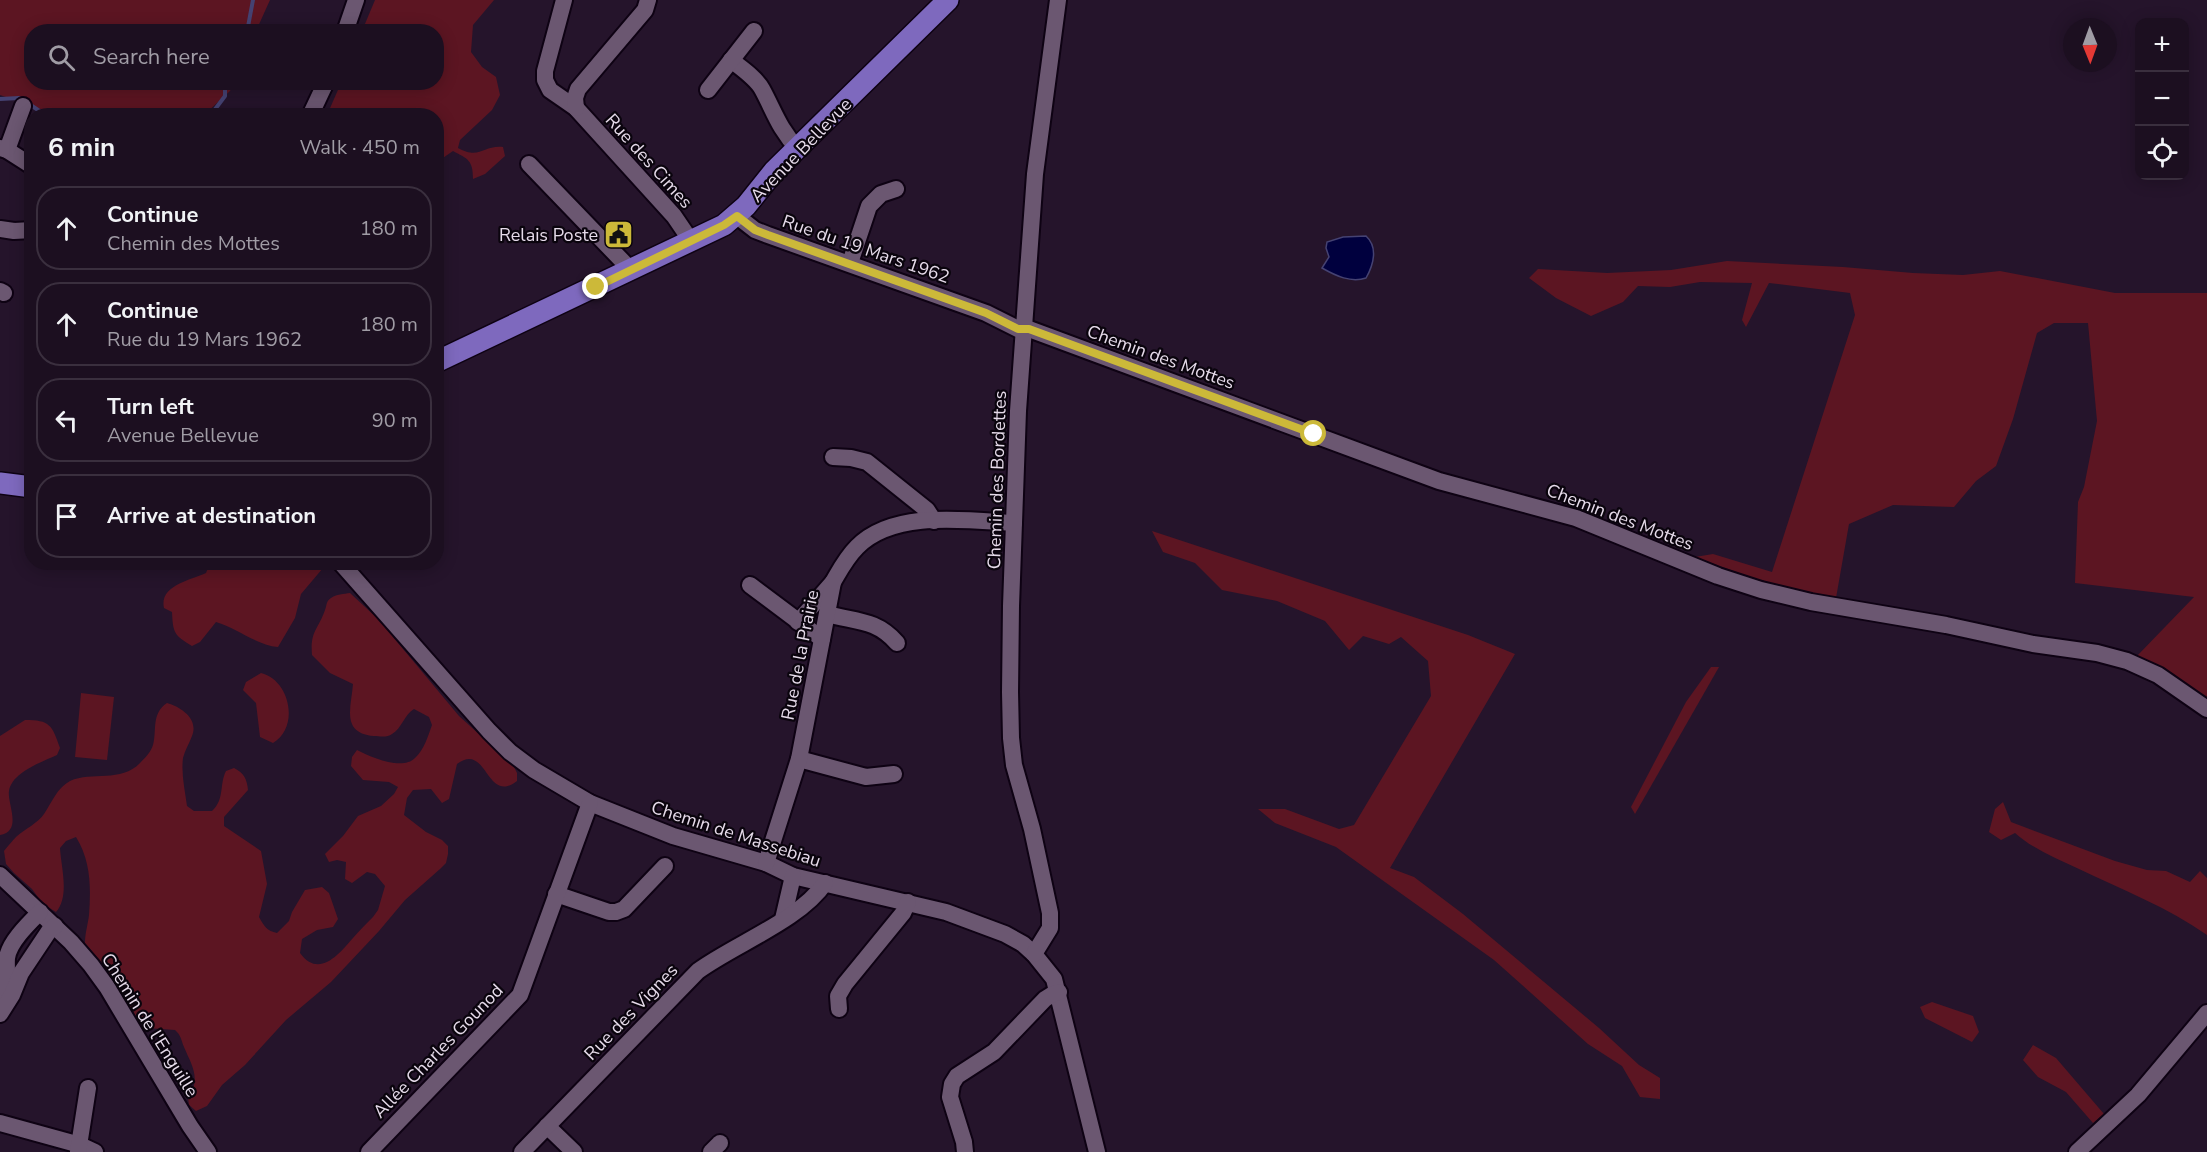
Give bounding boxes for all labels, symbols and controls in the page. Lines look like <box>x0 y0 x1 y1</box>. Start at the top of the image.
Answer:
north arrow <box>2063 18 2117 72</box>
map controls <box>2135 18 2189 180</box>
button: + <box>2135 18 2189 72</box>
search box <box>24 24 444 90</box>
icon: search <box>45 41 78 74</box>
text: Search here <box>93 42 210 72</box>
button: − <box>2135 72 2189 126</box>
street label: Avenue Bellevue <box>745 93 857 207</box>
street label: Rue des Cimes <box>600 109 698 213</box>
button: locate <box>2135 126 2189 180</box>
text: 6 min <box>48 130 115 165</box>
text: Walk · 450 m <box>300 134 420 161</box>
text: Continue <box>107 200 198 230</box>
street label: Rue du 19 Mars 1962 <box>779 209 953 289</box>
icon: ahead <box>50 212 83 245</box>
text: 180 m <box>360 215 418 242</box>
public building icon: Relais Poste <box>603 219 635 251</box>
place label: Relais Poste <box>499 223 598 247</box>
text: Chemin des Mottes <box>107 230 280 257</box>
route end <box>582 273 608 299</box>
text: Continue <box>107 296 198 326</box>
icon: ahead <box>50 308 83 341</box>
text: 180 m <box>360 311 418 338</box>
street label: Chemin des Mottes <box>1084 319 1238 395</box>
text: Rue du 19 Mars 1962 <box>107 326 302 353</box>
street label: Chemin des Bordettes <box>982 390 1012 570</box>
text: Turn left <box>107 392 194 422</box>
icon: left <box>50 404 83 437</box>
text: 90 m <box>372 407 418 434</box>
route start <box>1300 420 1326 446</box>
text: Avenue Bellevue <box>107 422 259 449</box>
street label: Chemin des Mottes <box>1543 478 1697 556</box>
icon: arrive <box>50 500 83 533</box>
text: Arrive at destination <box>107 501 316 531</box>
street label: Rue de la Prairie <box>776 588 824 722</box>
street label: Chemin de Massebiau <box>648 795 824 873</box>
street label: Chemin de l'Enguille <box>96 949 204 1101</box>
street label: Rue des Vignes <box>579 959 683 1065</box>
street label: Allée Charles Gounod <box>368 979 508 1123</box>

